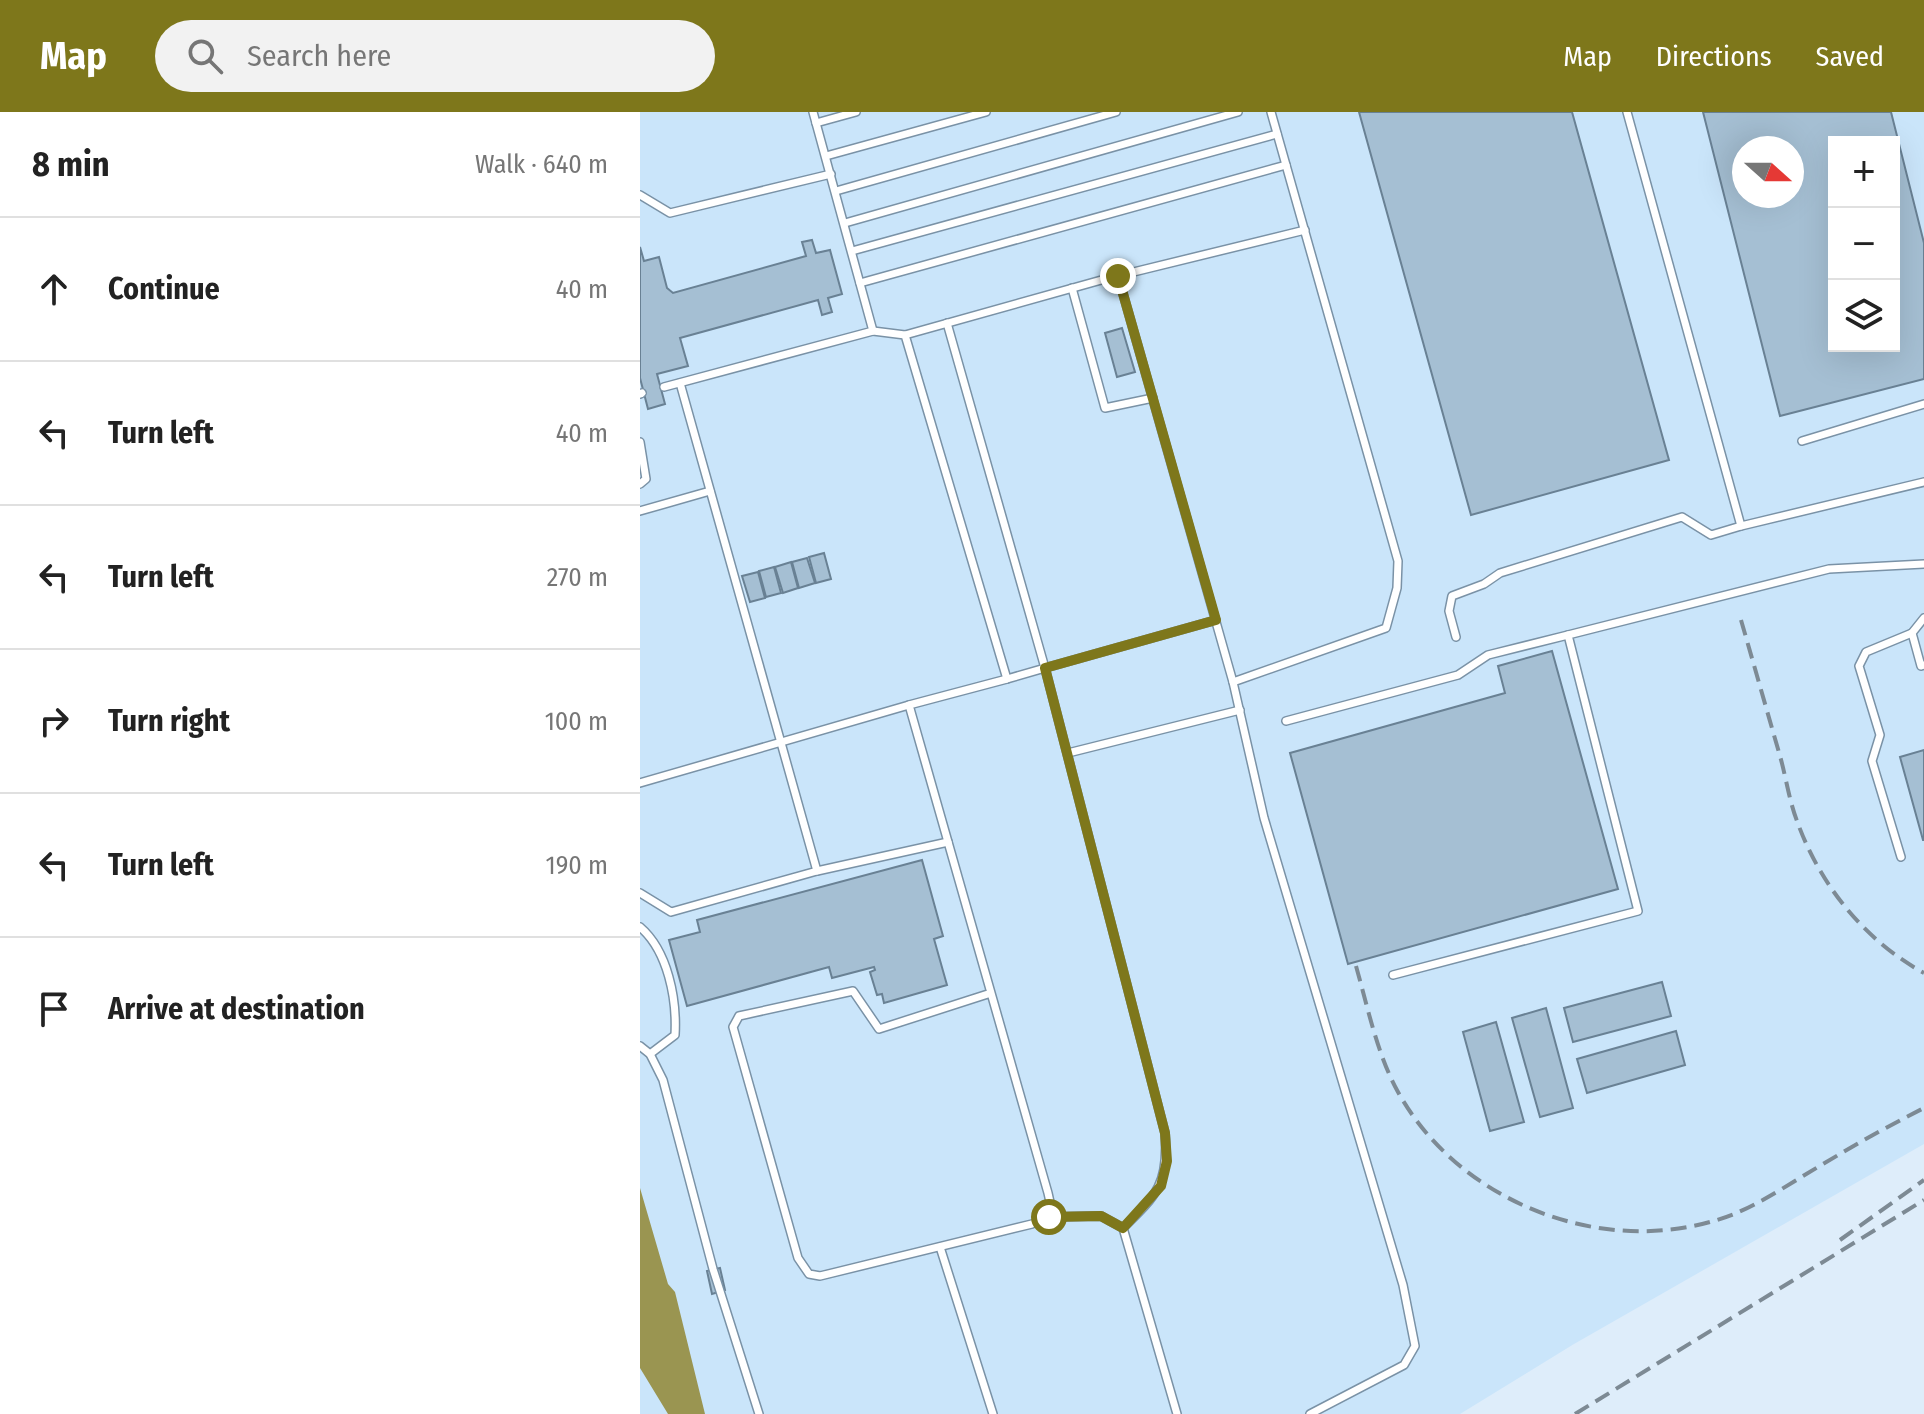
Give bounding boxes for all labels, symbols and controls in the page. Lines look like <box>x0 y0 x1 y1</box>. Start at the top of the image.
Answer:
search box <box>155 20 715 92</box>
text: Map <box>40 33 107 79</box>
icon: search <box>183 34 227 78</box>
text: Search here <box>247 38 391 74</box>
text: Map <box>1563 40 1612 73</box>
text: Directions <box>1656 40 1772 73</box>
text: Saved <box>1816 40 1884 73</box>
north arrow <box>1732 136 1804 208</box>
map controls <box>1828 136 1900 352</box>
button: + <box>1828 136 1900 208</box>
text: 8 min <box>32 144 110 185</box>
text: Walk · 640 m <box>475 149 608 180</box>
button: − <box>1828 208 1900 280</box>
route end <box>1100 258 1136 294</box>
icon: ahead <box>32 267 76 311</box>
text: Continue <box>108 271 220 307</box>
text: 40 m <box>556 274 608 305</box>
button: layers <box>1828 280 1900 352</box>
icon: left <box>32 411 76 455</box>
text: Turn left <box>108 415 214 451</box>
text: 40 m <box>556 418 608 449</box>
icon: left <box>32 555 76 599</box>
text: Turn left <box>108 559 214 595</box>
text: 270 m <box>547 562 608 593</box>
icon: right <box>32 699 76 743</box>
text: Turn right <box>108 703 230 739</box>
text: 100 m <box>545 706 608 737</box>
icon: left <box>32 843 76 887</box>
text: Turn left <box>108 847 214 883</box>
text: 190 m <box>546 850 608 881</box>
icon: arrive <box>32 987 76 1031</box>
text: Arrive at destination <box>108 991 365 1027</box>
route start <box>1031 1199 1067 1235</box>

